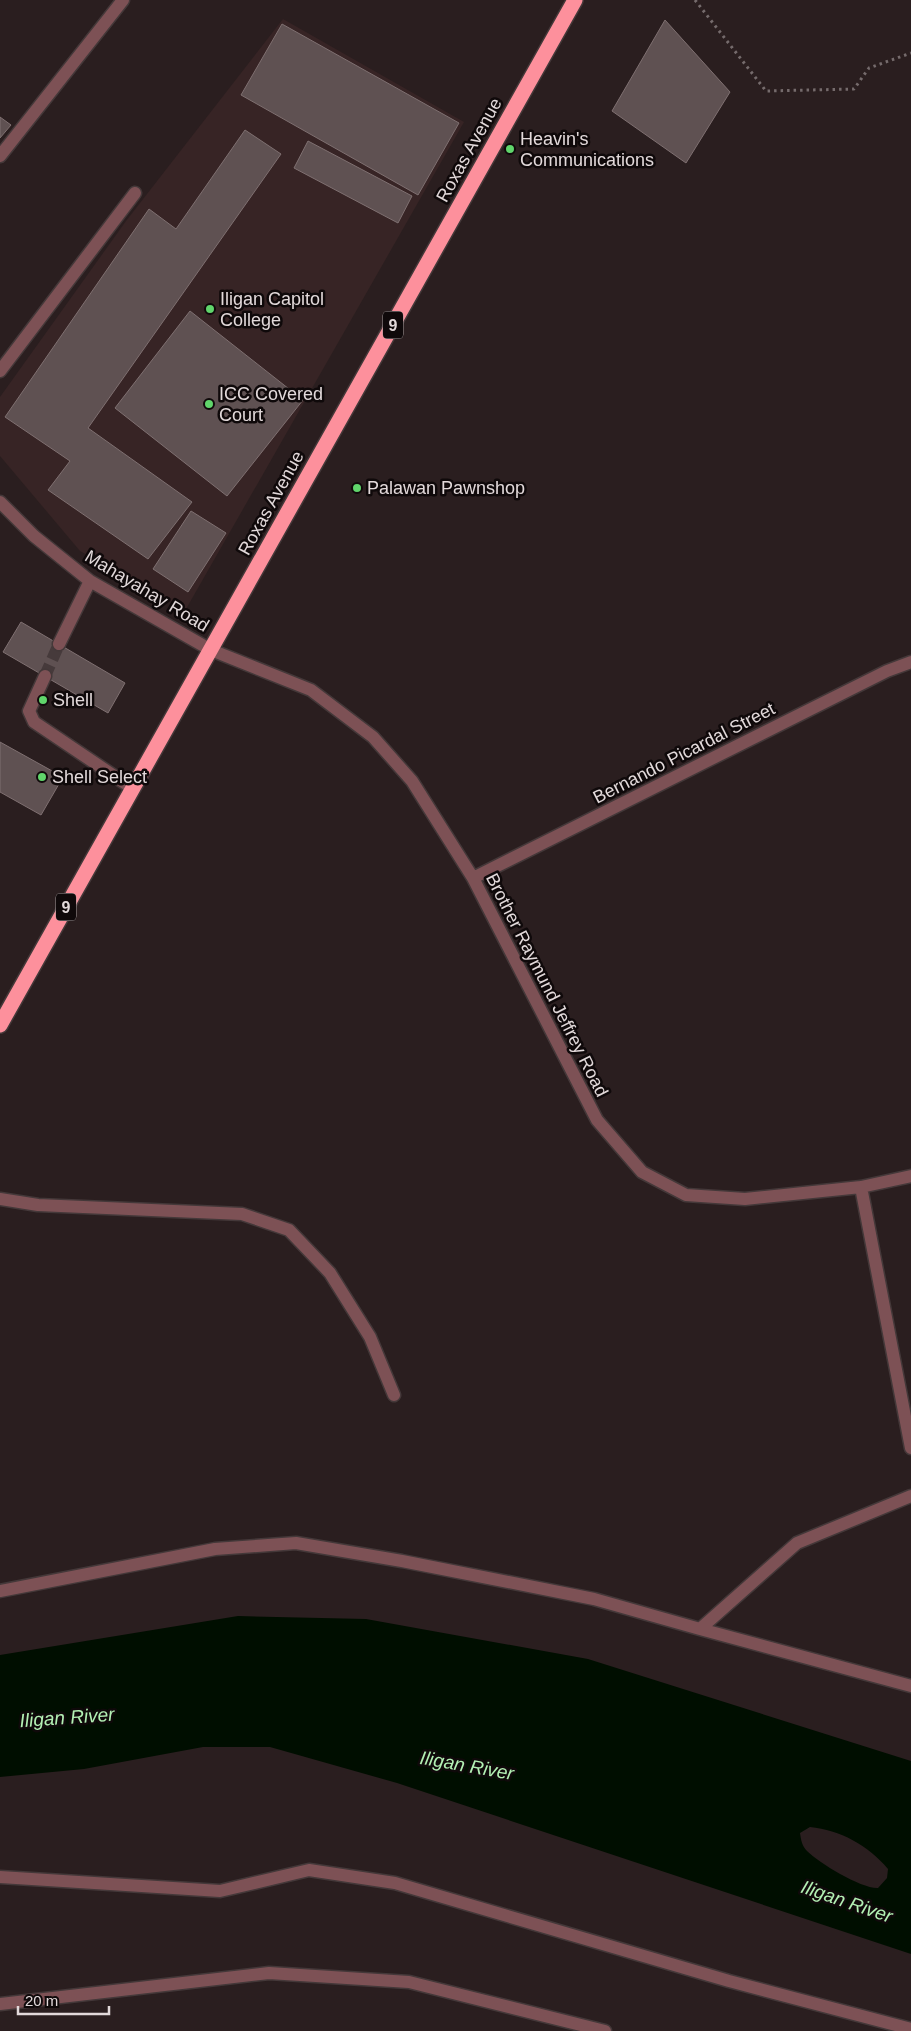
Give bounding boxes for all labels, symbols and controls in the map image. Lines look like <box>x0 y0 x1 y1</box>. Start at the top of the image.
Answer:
street label: Roxas Avenue <box>432 95 506 205</box>
place label: Heavin's Communications <box>520 129 654 170</box>
marker: Heavin's Communications <box>504 143 516 155</box>
place label: Iligan Capitol College <box>220 289 324 330</box>
marker: Iligan Capitol College <box>204 303 216 315</box>
road number: 9 <box>383 312 403 338</box>
place label: ICC Covered Court <box>219 384 323 425</box>
marker: ICC Covered Court <box>203 398 215 410</box>
street label: Roxas Avenue <box>234 448 308 558</box>
place label: Palawan Pawnshop <box>367 478 525 498</box>
marker: Palawan Pawnshop <box>351 482 363 494</box>
street label: Mahayahay Road <box>81 546 213 636</box>
place label: Shell <box>53 690 93 710</box>
marker: Shell <box>37 694 49 706</box>
street label: Bernando Picardal Street <box>590 698 778 808</box>
place label: Shell Select <box>52 767 147 787</box>
marker: Shell Select <box>36 771 48 783</box>
street label: Brother Raymund Jeffrey Road <box>482 870 612 1100</box>
road number: 9 <box>56 894 76 920</box>
water label: Iligan River <box>19 1704 116 1731</box>
water label: Iligan River <box>418 1747 516 1784</box>
water label: Iligan River <box>798 1876 896 1927</box>
scale bar <box>18 1984 109 2016</box>
text: 20 m <box>25 1992 58 2009</box>

